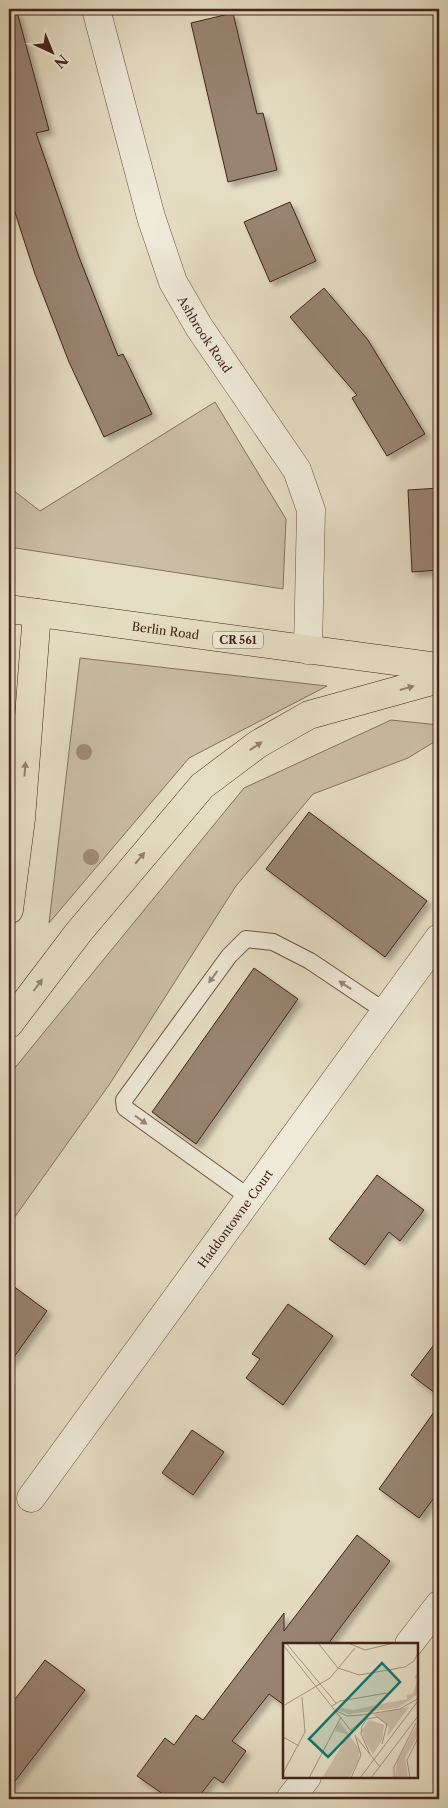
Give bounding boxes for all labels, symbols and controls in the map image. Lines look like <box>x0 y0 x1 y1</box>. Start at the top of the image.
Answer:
north arrow <box>28 28 78 78</box>
text: N <box>50 51 72 72</box>
street label: Ashbrook Road <box>175 292 236 376</box>
street label: Berlin Road <box>131 618 201 642</box>
road number: CR 561 <box>213 632 263 648</box>
one-way arrow <box>399 684 414 692</box>
one-way arrow <box>249 741 263 751</box>
one-way arrow <box>21 761 29 777</box>
one-way arrow <box>135 852 146 865</box>
one-way arrow <box>208 970 218 984</box>
one-way arrow <box>33 979 44 992</box>
one-way arrow <box>339 980 352 989</box>
one-way arrow <box>134 1115 148 1125</box>
street label: Haddontowne Court <box>194 1166 276 1270</box>
inset map <box>283 1643 418 1778</box>

